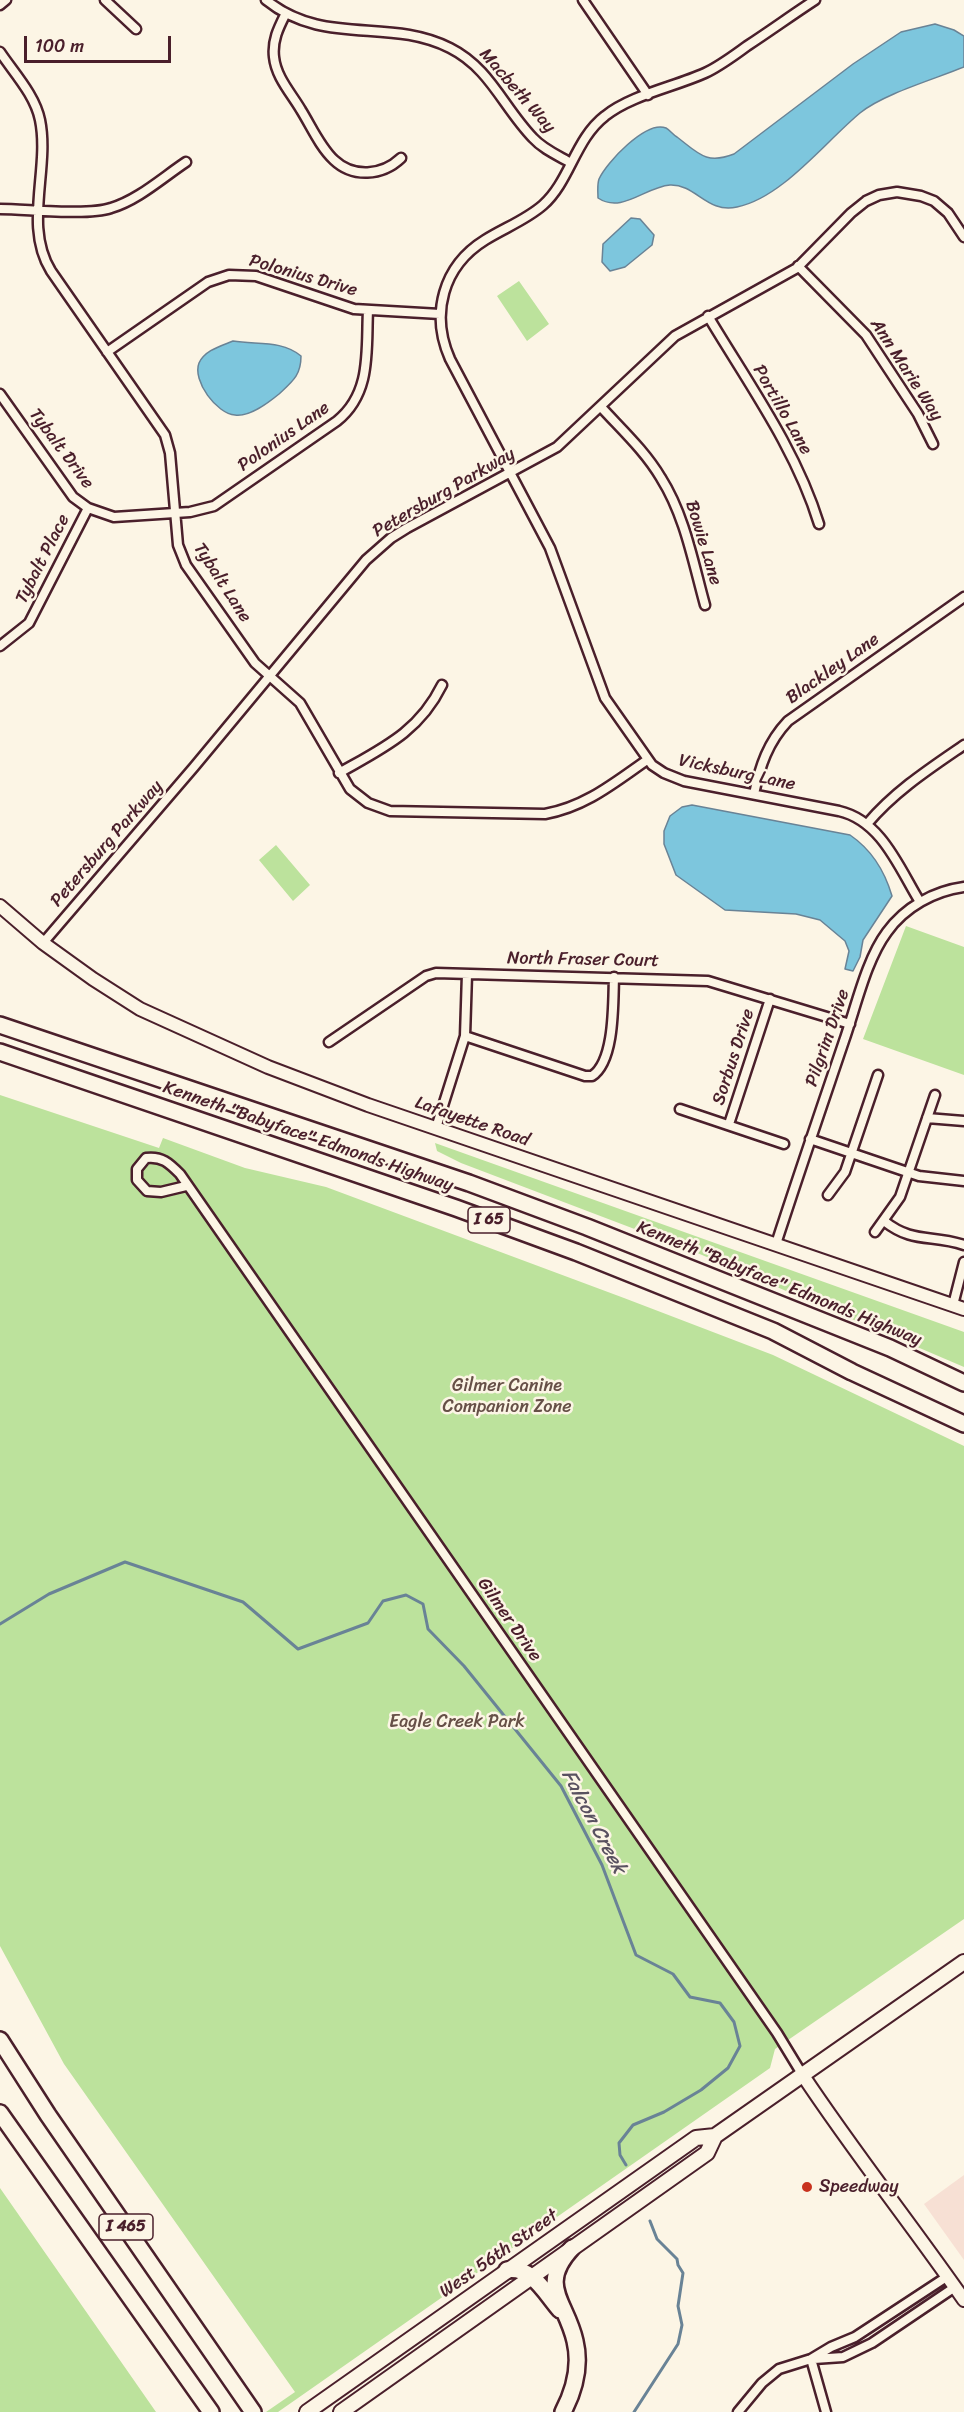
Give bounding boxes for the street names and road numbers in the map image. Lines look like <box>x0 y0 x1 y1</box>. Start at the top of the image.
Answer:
street label: Macbeth Way <box>474 44 560 138</box>
street label: Polonius Drive <box>246 250 360 302</box>
street label: Ann Marie Way <box>865 315 947 425</box>
street label: Portillo Lane <box>748 361 816 459</box>
street label: Polonius Lane <box>234 397 334 477</box>
street label: Tybalt Drive <box>24 405 98 493</box>
street label: Petersburg Parkway <box>369 444 519 542</box>
street label: Bowie Lane <box>680 498 726 588</box>
street label: Tybalt Place <box>11 511 75 607</box>
street label: Tybalt Lane <box>188 539 256 627</box>
street label: Blackley Lane <box>782 629 884 709</box>
street label: Vicksburg Lane <box>677 750 797 796</box>
street label: Petersburg Parkway <box>46 776 168 912</box>
street label: North Fraser Court <box>507 948 659 972</box>
street label: Pilgrim Drive <box>801 986 855 1090</box>
street label: Sorbus Drive <box>708 1006 760 1108</box>
street label: Kenneth "Babyface" Edmonds Highway <box>160 1077 456 1197</box>
street label: Lafayette Road <box>412 1092 532 1152</box>
road number: I 65 <box>468 1207 510 1233</box>
street label: Kenneth "Babyface" Edmonds Highway <box>633 1217 925 1351</box>
street label: Gilmer Drive <box>472 1574 546 1666</box>
street label: West 56th Street <box>436 2205 562 2303</box>
road number: I 465 <box>99 2214 153 2240</box>

